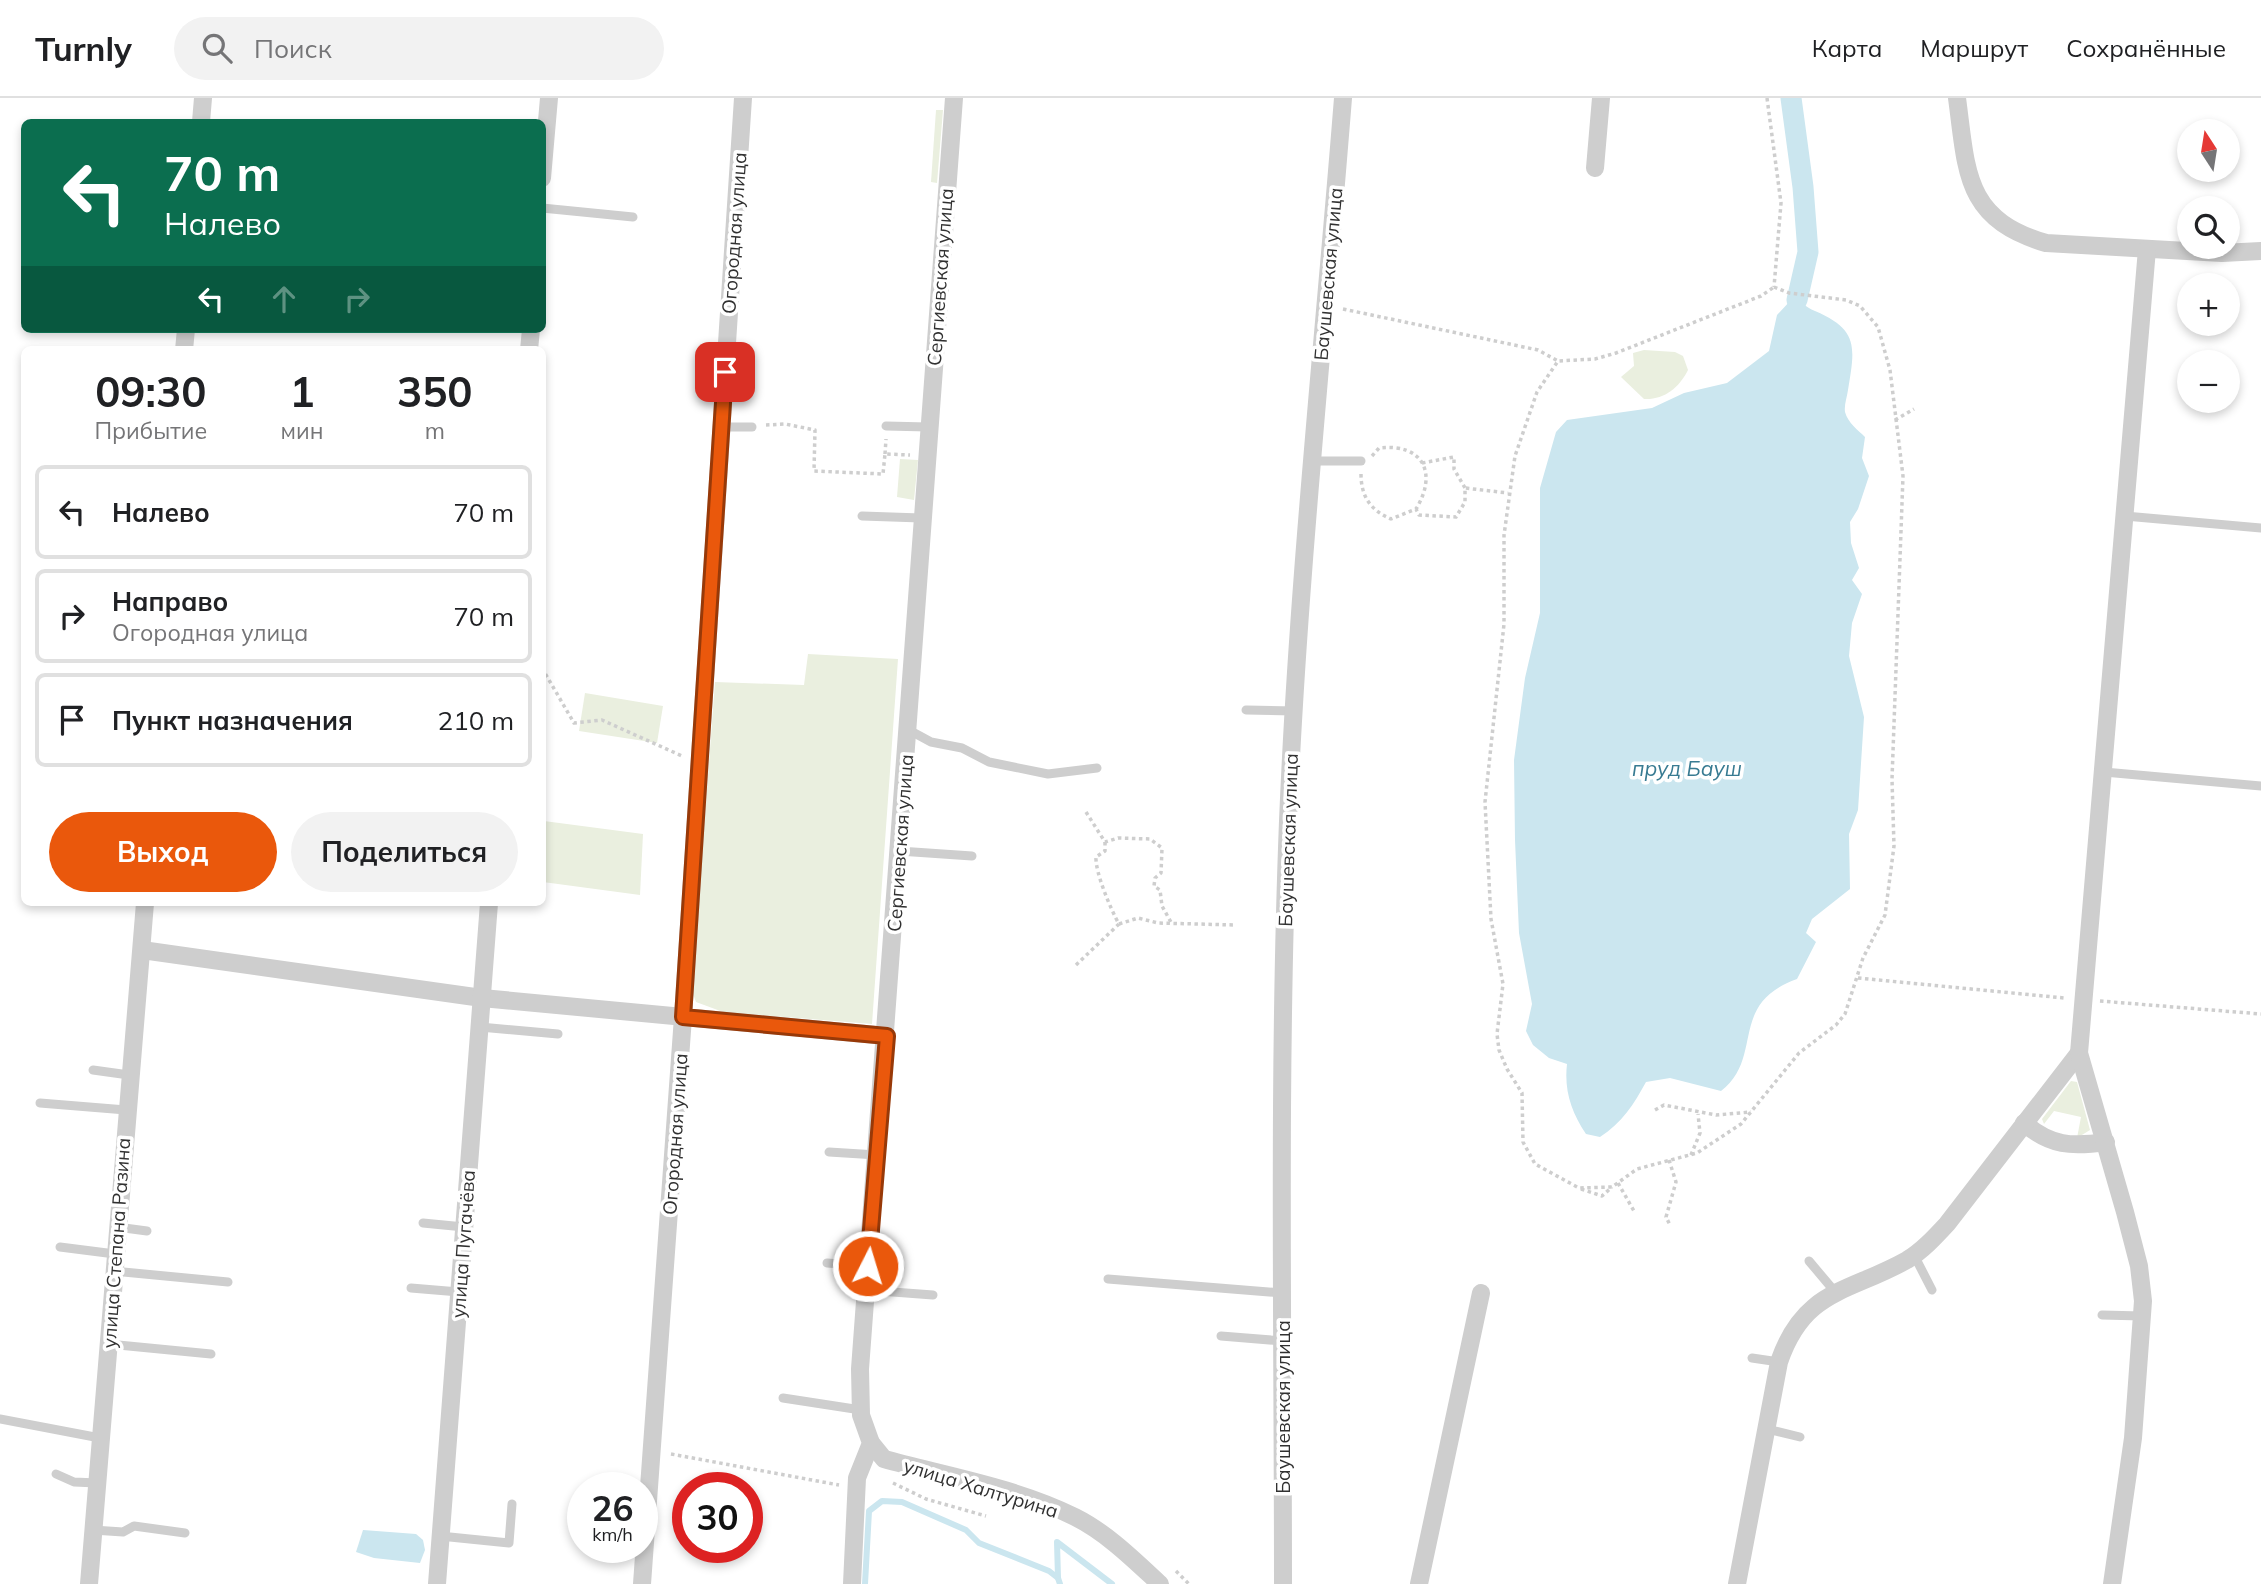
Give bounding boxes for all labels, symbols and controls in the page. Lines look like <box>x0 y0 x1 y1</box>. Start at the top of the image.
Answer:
search box <box>174 17 664 80</box>
text: Turnly <box>35 28 132 69</box>
icon: search <box>198 29 236 67</box>
text: Поиск <box>254 32 332 65</box>
text: Карта <box>1812 33 1882 63</box>
text: Маршрут <box>1920 33 2028 63</box>
text: Сохранённые <box>2066 33 2226 63</box>
north arrow <box>2177 119 2240 182</box>
map controls <box>2177 119 2240 413</box>
text: 70 m <box>164 142 280 203</box>
icon: left <box>49 147 140 238</box>
street label: Огородная улица <box>716 151 752 315</box>
street label: Сергиевская улица <box>922 187 958 367</box>
street label: Баушевская улица <box>1308 187 1348 361</box>
button: search <box>2177 196 2240 259</box>
text: Налево <box>164 203 281 243</box>
button: + <box>2177 273 2240 336</box>
icon: left <box>192 280 230 318</box>
icon: ahead <box>265 280 303 318</box>
icon: right <box>338 280 376 318</box>
pin <box>695 342 755 402</box>
button: − <box>2177 350 2240 413</box>
icon: arrive <box>706 353 744 391</box>
text: 09:30 <box>95 365 206 418</box>
text: 1 <box>289 365 315 418</box>
text: 350 <box>397 365 473 418</box>
text: Прибытие <box>94 416 207 445</box>
text: мин <box>281 416 324 445</box>
text: m <box>425 416 445 445</box>
icon: left <box>53 493 91 531</box>
text: Налево <box>112 496 210 529</box>
text: 70 m <box>453 496 514 529</box>
text: Направо <box>112 585 228 618</box>
icon: right <box>53 597 91 635</box>
text: 70 m <box>453 600 514 633</box>
text: Огородная улица <box>112 618 308 647</box>
icon: arrive <box>53 701 91 739</box>
text: Пункт назначения <box>112 704 353 737</box>
text: 210 m <box>438 704 514 737</box>
street label: Сергиевская улица <box>882 753 918 933</box>
street label: Баушевская улица <box>1273 753 1303 927</box>
water label: пруд Бауш <box>1632 755 1742 781</box>
button: Выход <box>49 812 277 892</box>
button: Поделиться <box>291 812 518 892</box>
street label: Огородная улица <box>657 1052 693 1216</box>
street label: улица Степана Разина <box>97 1137 135 1349</box>
street label: улица Пугачёва <box>446 1169 480 1319</box>
position arrow <box>831 1229 905 1303</box>
street label: Баушевская улица <box>1271 1320 1295 1494</box>
street label: улица Халтурина <box>901 1453 1061 1523</box>
speed limit sign: 30 <box>672 1472 763 1563</box>
text: 26 <box>591 1486 634 1530</box>
text: km/h <box>592 1523 633 1546</box>

